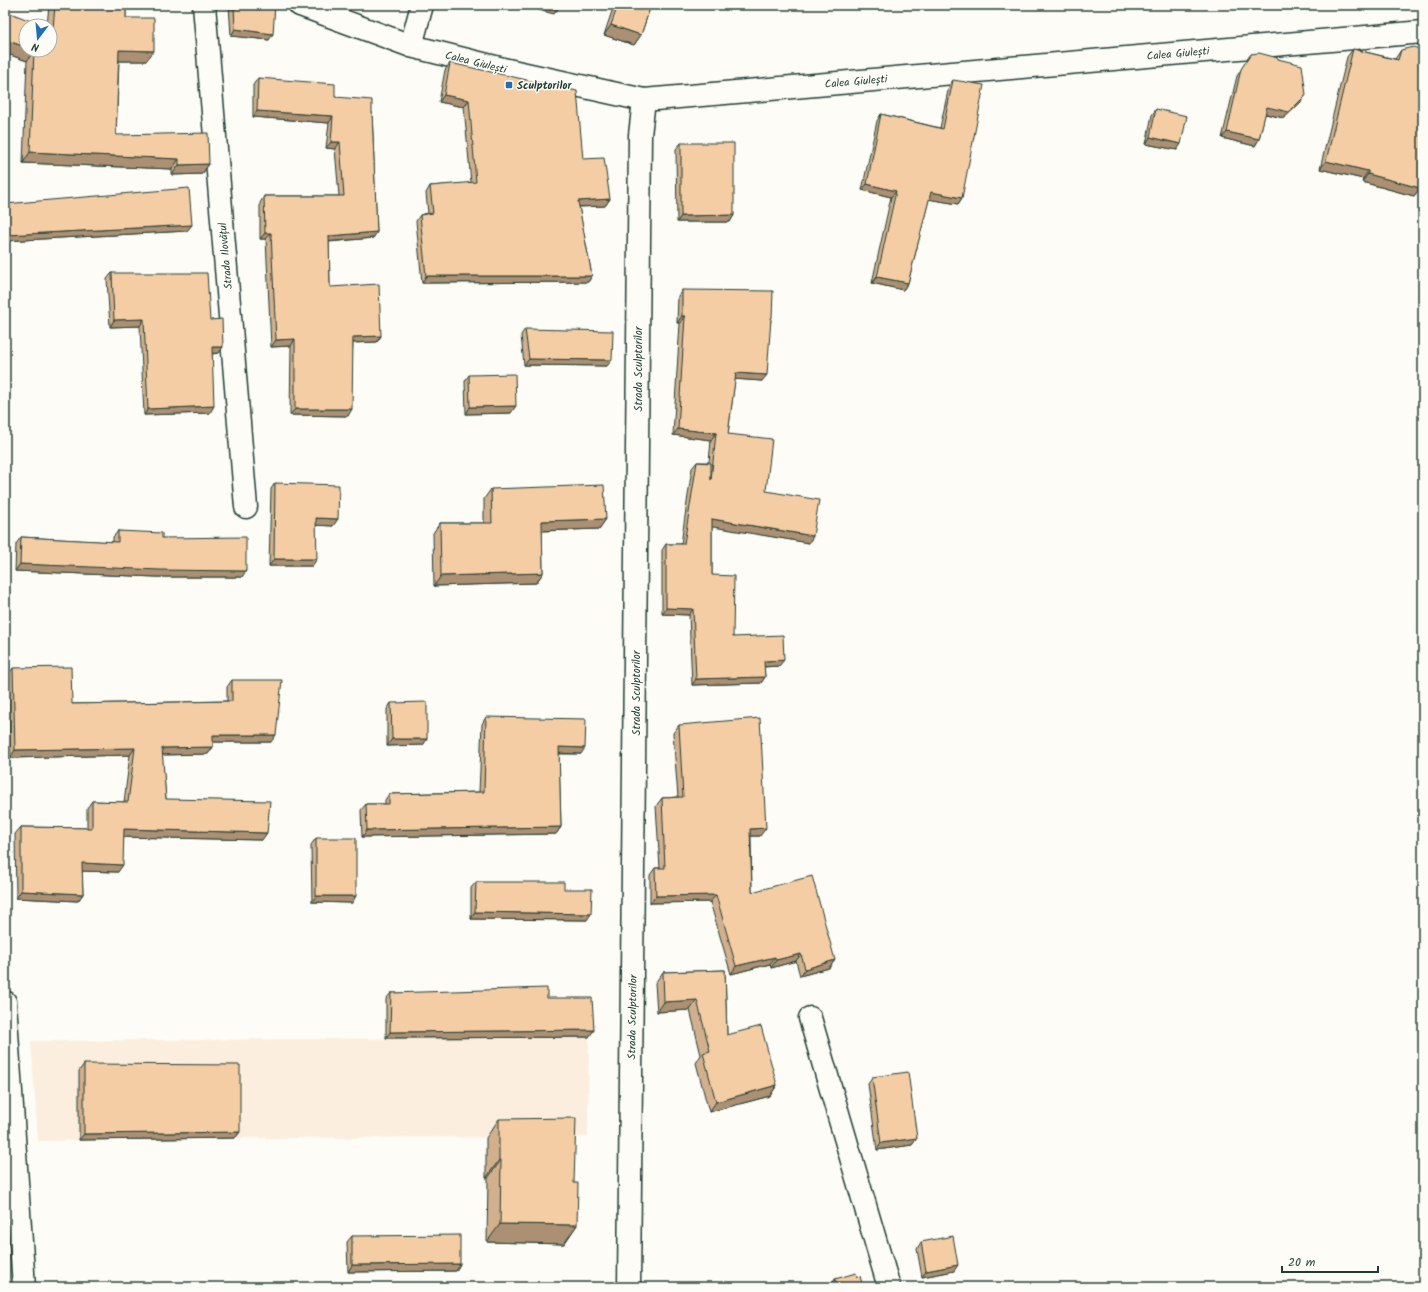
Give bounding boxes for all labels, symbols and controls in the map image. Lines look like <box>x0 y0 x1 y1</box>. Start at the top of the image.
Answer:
north arrow <box>18 18 58 58</box>
text: N <box>30 37 41 56</box>
street label: Calea Giulești <box>1146 42 1211 66</box>
street label: Calea Giulești <box>443 47 509 79</box>
street label: Calea Giulești <box>824 70 889 94</box>
place label: Sculptorilor <box>517 77 572 95</box>
marker: Sculptorilor <box>504 80 514 90</box>
street label: Strada Ilovățul <box>214 222 238 290</box>
street label: Strada Sculptorilor <box>630 325 648 411</box>
street label: Strada Sculptorilor <box>628 649 646 735</box>
street label: Strada Sculptorilor <box>623 973 643 1060</box>
scale bar <box>1282 1248 1378 1274</box>
text: 20 m <box>1288 1253 1316 1272</box>

